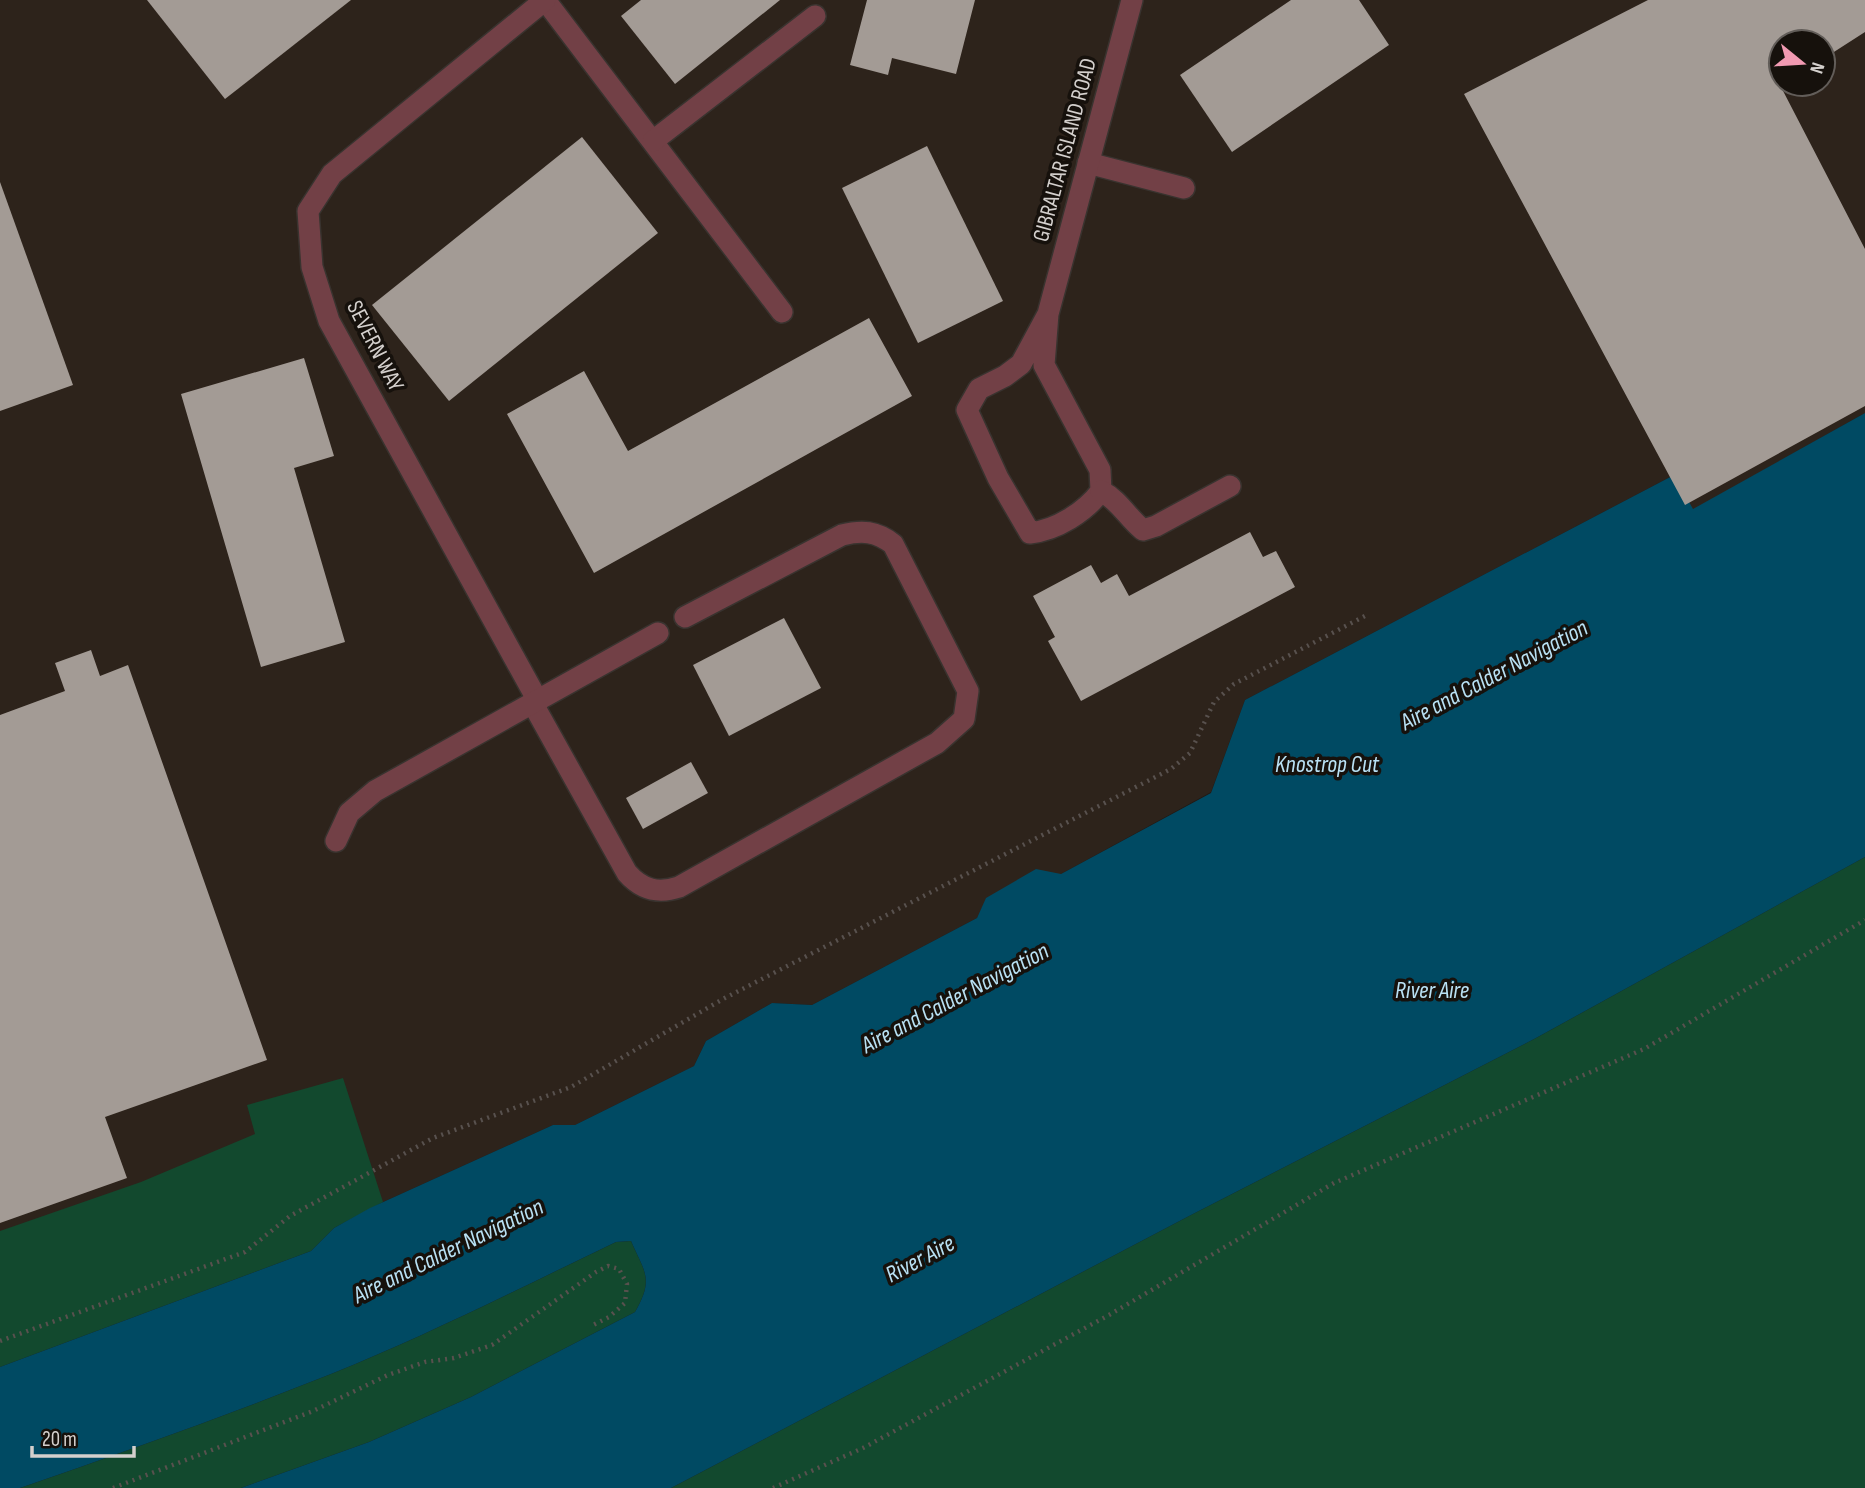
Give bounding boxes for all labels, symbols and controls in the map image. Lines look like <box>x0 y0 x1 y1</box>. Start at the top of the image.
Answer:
north arrow <box>1767 28 1837 98</box>
street label: GIBRALTAR ISLAND ROAD <box>1027 55 1103 245</box>
text: N <box>1804 59 1829 76</box>
street label: SEVERN WAY <box>340 296 410 396</box>
water label: Aire and Calder Navigation <box>1394 613 1593 737</box>
water label: Knostrop Cut <box>1275 750 1380 779</box>
water label: Aire and Calder Navigation <box>855 936 1054 1060</box>
water label: River Aire <box>1395 976 1469 1005</box>
water label: Aire and Calder Navigation <box>347 1192 548 1310</box>
water label: River Aire <box>880 1229 960 1289</box>
scale bar <box>32 1414 133 1458</box>
text: 20 m <box>42 1427 77 1452</box>

